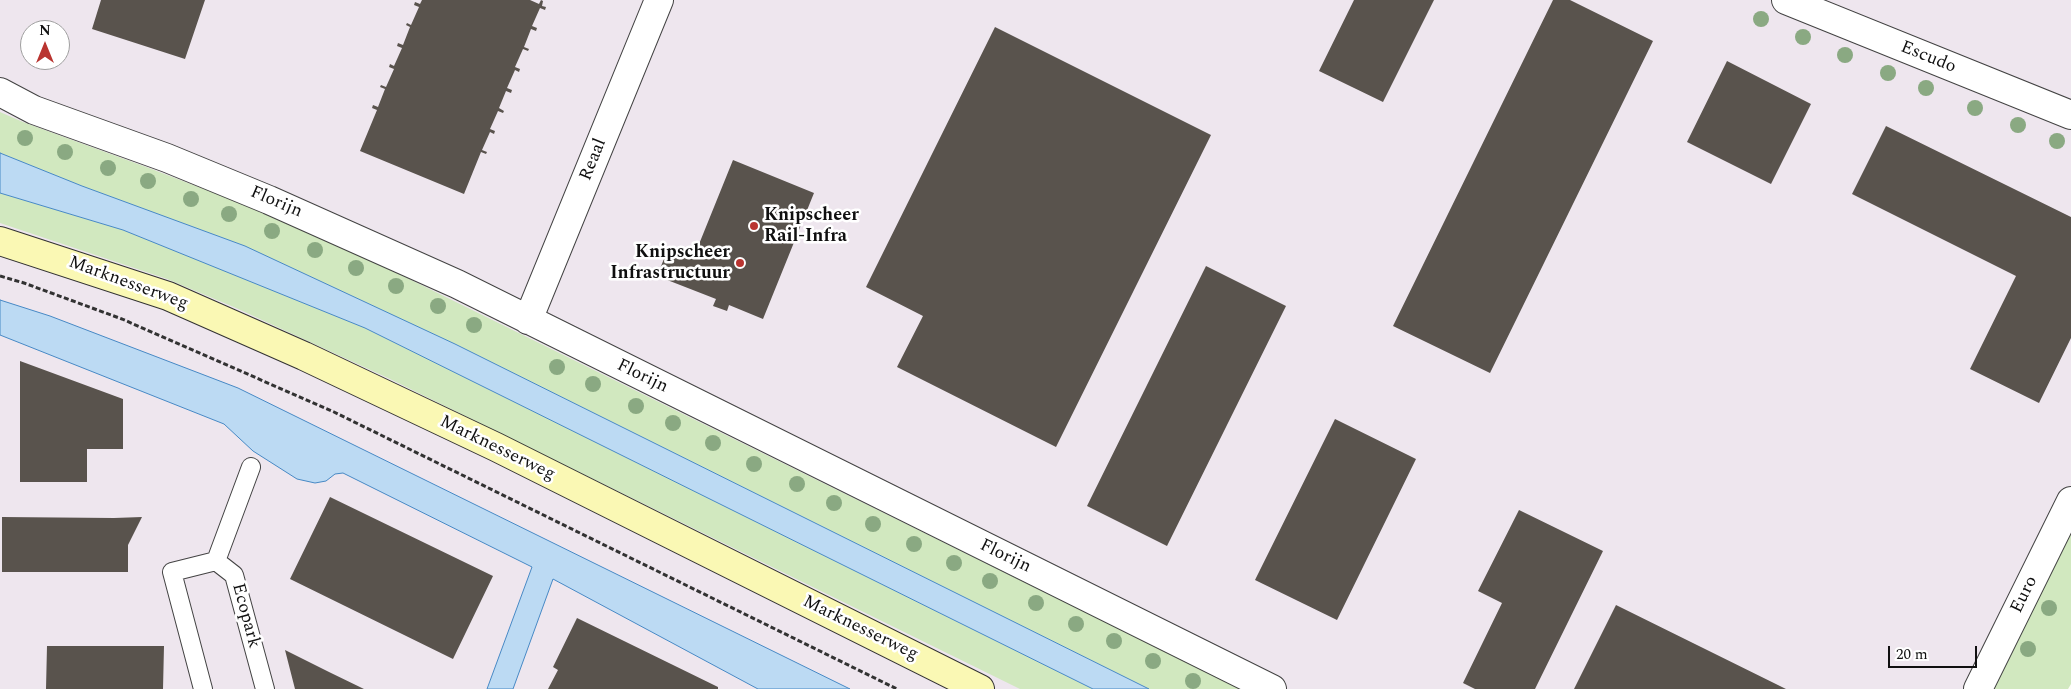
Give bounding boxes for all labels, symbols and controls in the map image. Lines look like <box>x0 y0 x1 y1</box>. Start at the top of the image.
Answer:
north arrow <box>20 20 70 70</box>
text: N <box>39 20 51 41</box>
street label: Escudo <box>1897 37 1959 79</box>
street label: Reaal <box>576 136 612 184</box>
street label: Florijn <box>247 182 305 224</box>
place label: Knipscheer Rail-Infra <box>764 205 859 248</box>
marker: Knipscheer Rail-Infra <box>748 220 760 232</box>
place label: Knipscheer Infrastructuur <box>610 242 730 284</box>
street label: Marknesserweg <box>65 252 191 316</box>
marker: Knipscheer Infrastructuur <box>734 257 746 269</box>
street label: Florijn <box>613 355 671 399</box>
street label: Marknesserweg <box>436 412 558 486</box>
street label: Florijn <box>976 535 1034 579</box>
street label: Euro <box>2007 573 2043 617</box>
street label: Ecopark <box>226 581 264 651</box>
street label: Marknesserweg <box>799 592 921 666</box>
scale bar <box>1891 636 1980 668</box>
text: 20 m <box>1896 643 1928 666</box>

